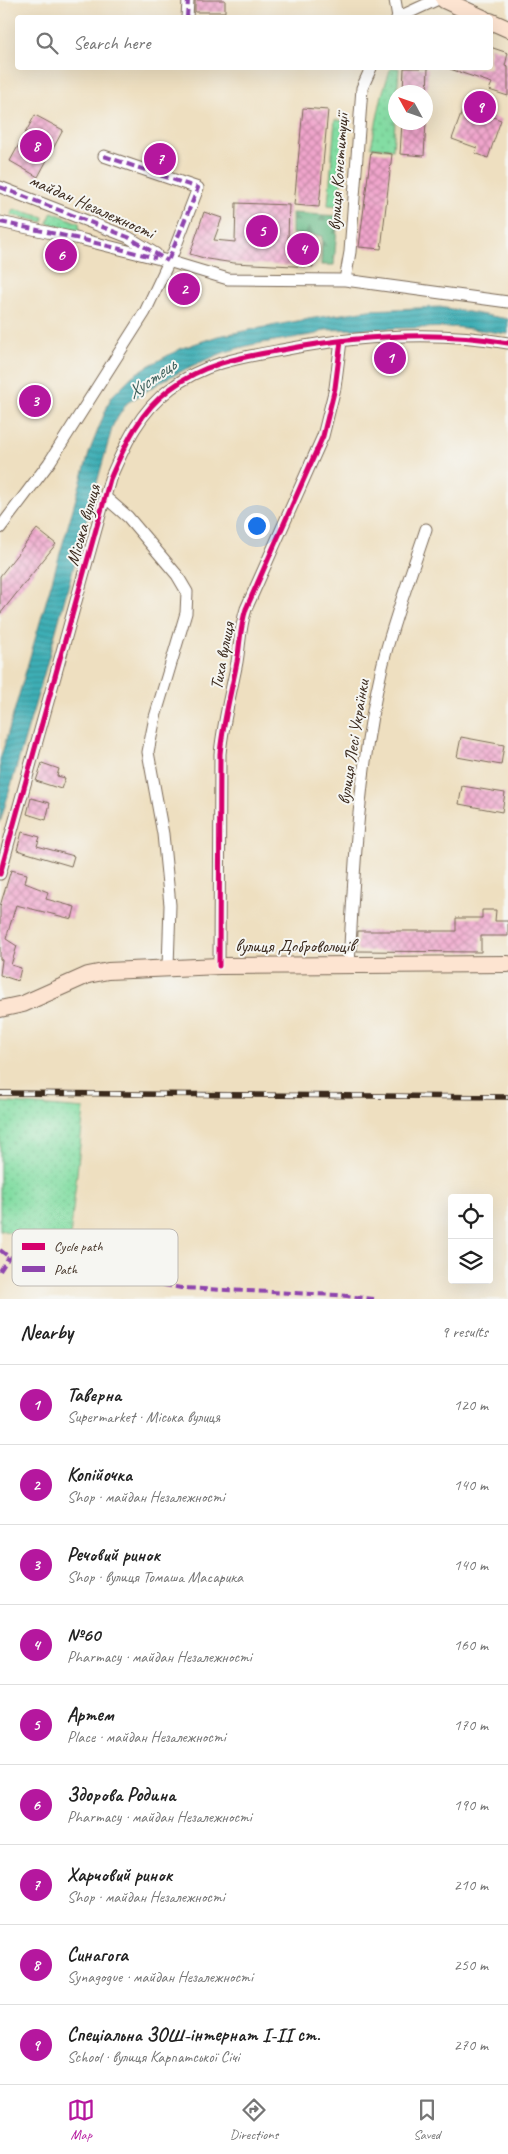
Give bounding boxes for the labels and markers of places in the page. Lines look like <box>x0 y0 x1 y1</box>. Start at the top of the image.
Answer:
pin: 9 <box>464 88 496 126</box>
pin: 8 <box>20 127 52 165</box>
pin: 7 <box>144 140 176 178</box>
pin: 5 <box>246 212 278 250</box>
pin: 4 <box>287 230 319 268</box>
pin: 6 <box>45 236 77 274</box>
pin: 2 <box>168 270 200 308</box>
pin: 1 <box>374 339 406 377</box>
pin: 3 <box>19 382 51 420</box>

